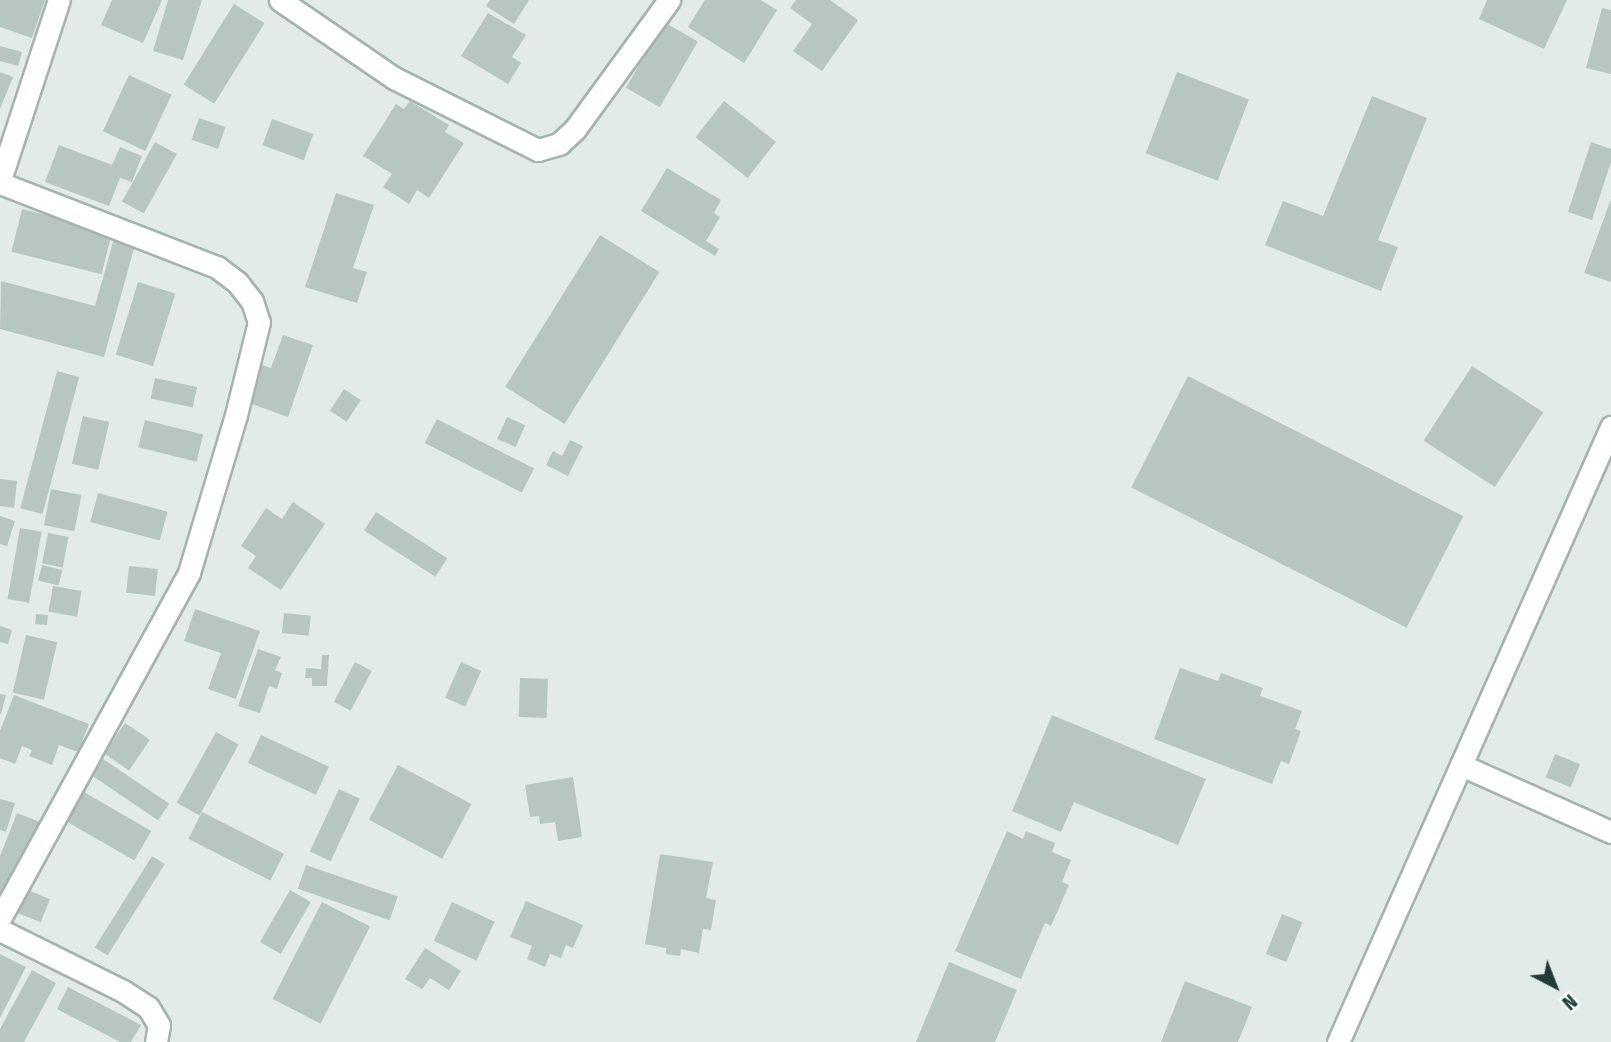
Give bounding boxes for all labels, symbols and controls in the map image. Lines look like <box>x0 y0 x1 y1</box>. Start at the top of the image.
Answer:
north arrow <box>1520 951 1590 1021</box>
text: N <box>1557 990 1581 1014</box>

